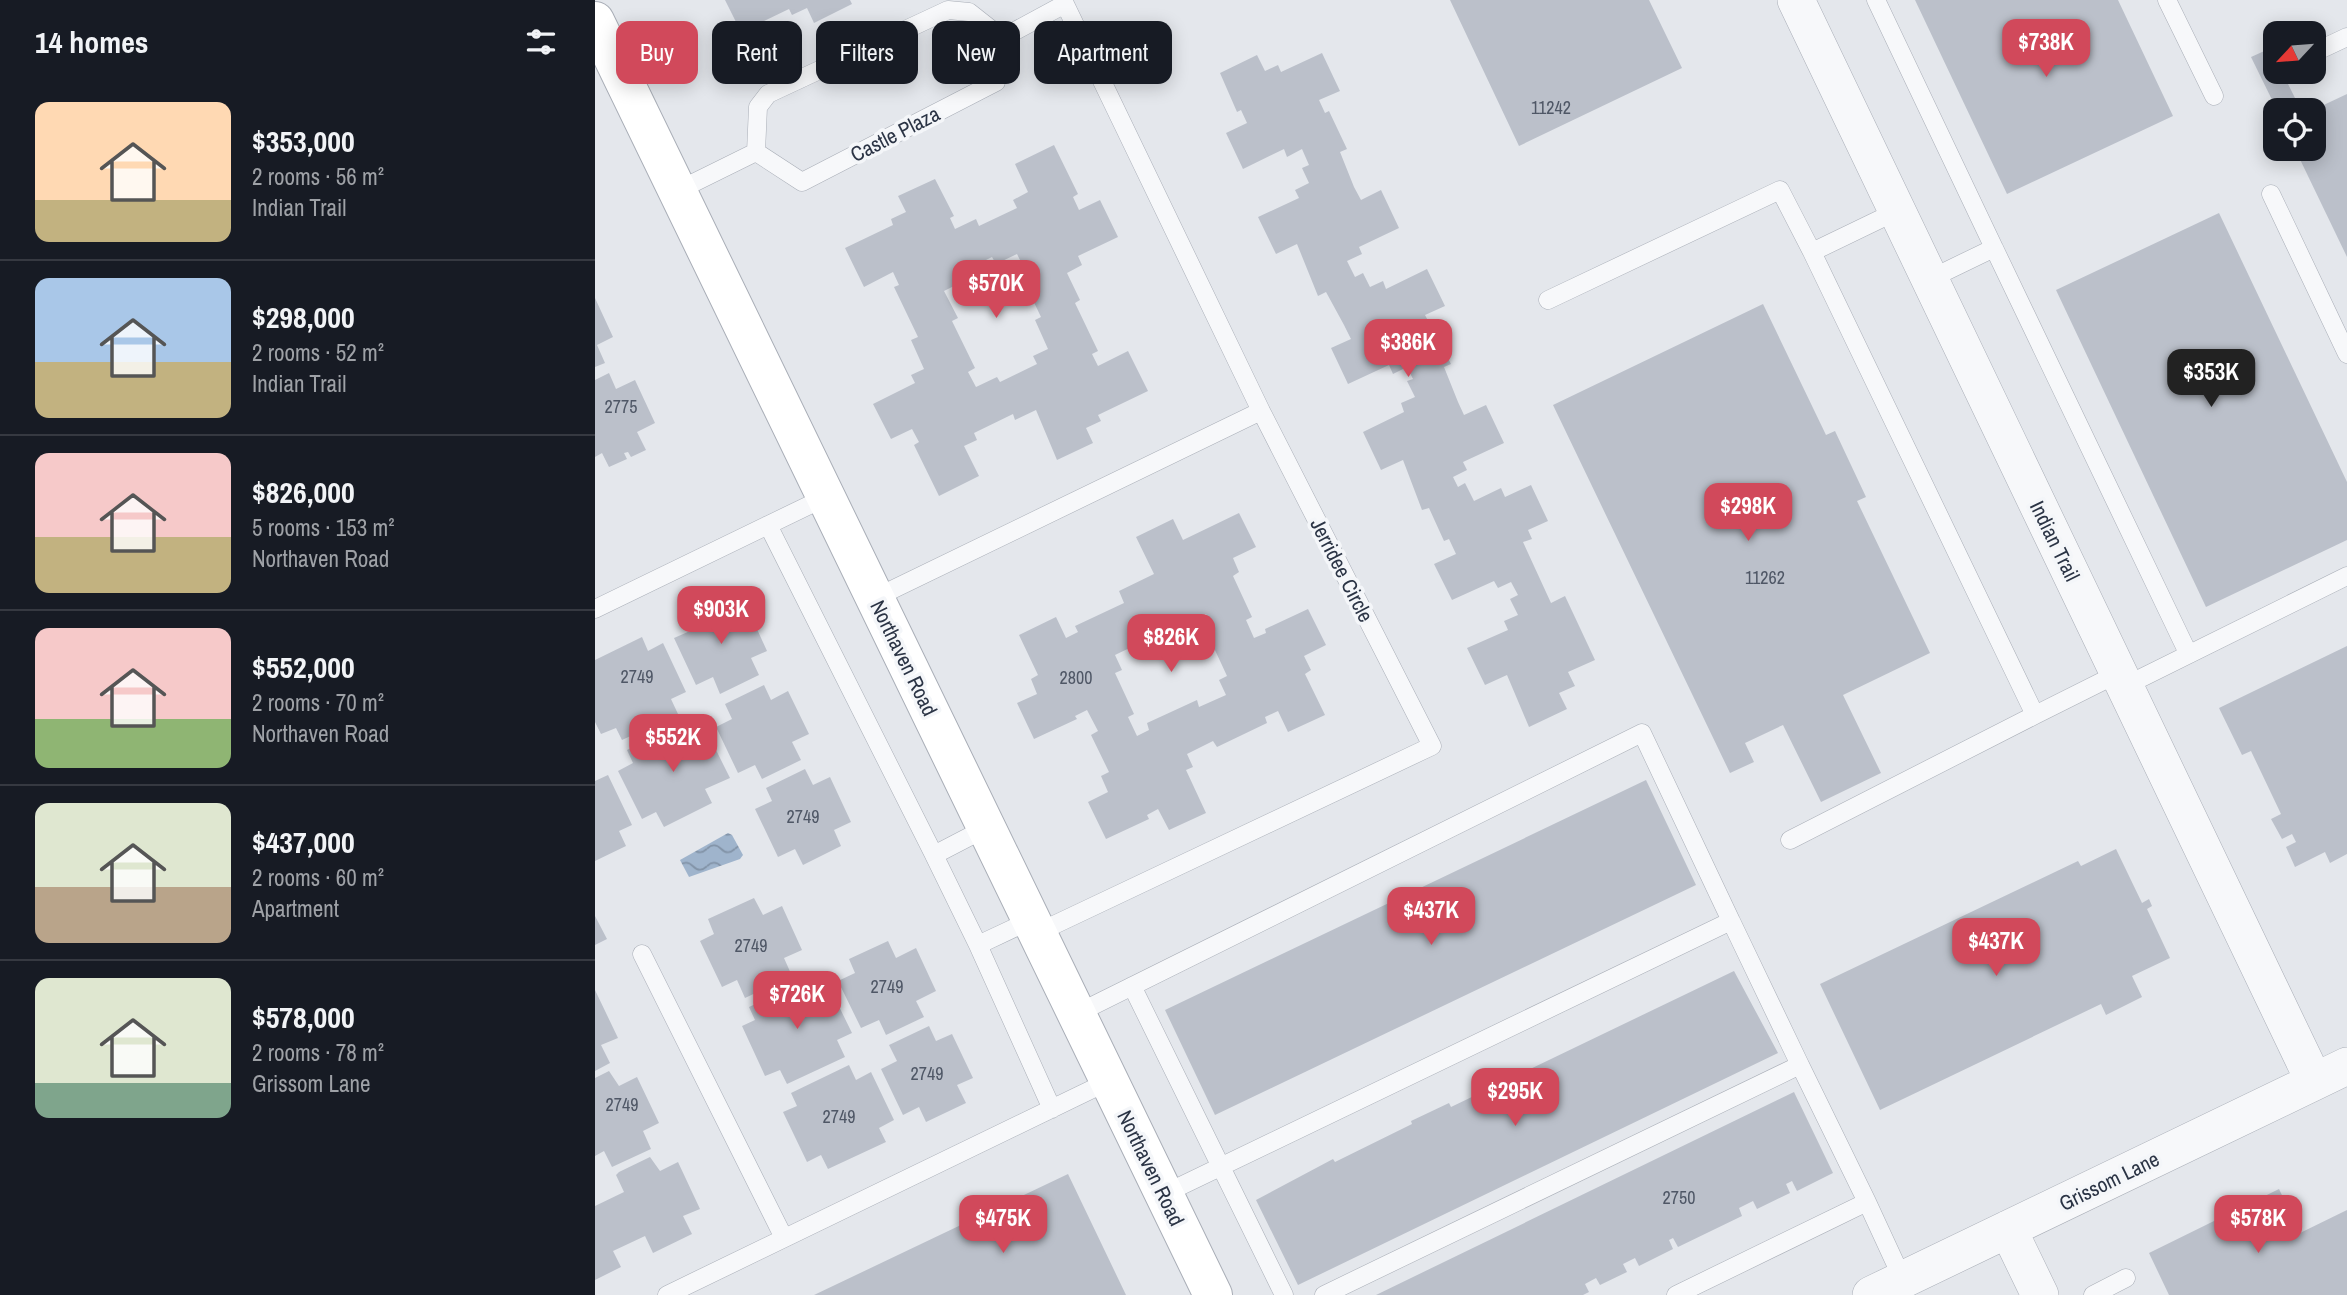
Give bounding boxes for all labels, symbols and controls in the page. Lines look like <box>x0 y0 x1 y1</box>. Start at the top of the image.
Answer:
pin: $738K <box>1997 20 2095 79</box>
chip: Buy <box>616 21 698 84</box>
chip: Rent <box>712 21 802 84</box>
chip: Filters <box>816 21 918 84</box>
chip: New <box>932 21 1020 84</box>
chip: Apartment <box>1034 21 1172 84</box>
north arrow <box>2263 21 2326 84</box>
map controls <box>2263 21 2326 161</box>
text: 14 homes <box>35 22 149 62</box>
icon: filters <box>522 23 560 61</box>
text: $738K <box>2018 26 2074 57</box>
house number: 11242 <box>1531 95 1571 120</box>
button: locate <box>2263 98 2326 161</box>
street label: Castle Plaza <box>845 99 945 169</box>
text: $353,000 <box>252 121 355 161</box>
icon: home <box>91 130 175 214</box>
text: 2 rooms · 56 m² <box>252 161 384 192</box>
text: Indian Trail <box>252 192 346 223</box>
pin: $570K <box>947 260 1045 320</box>
text: $570K <box>968 267 1024 298</box>
text: $298,000 <box>252 297 355 337</box>
icon: home <box>91 306 175 390</box>
pin: $386K <box>1359 320 1457 379</box>
text: $386K <box>1380 326 1436 357</box>
text: 2 rooms · 52 m² <box>252 337 384 368</box>
pin: $353K <box>2162 350 2260 409</box>
text: $353K <box>2183 356 2239 387</box>
text: Indian Trail <box>252 368 346 399</box>
house number: 2775 <box>605 394 637 419</box>
text: $826,000 <box>252 472 355 512</box>
icon: home <box>91 481 175 565</box>
pin: $298K <box>1699 484 1797 543</box>
text: $298K <box>1720 490 1776 521</box>
street label: Indian Trail <box>2023 496 2087 586</box>
text: 5 rooms · 153 m² <box>252 512 395 543</box>
street label: Jerridee Circle <box>1303 513 1381 627</box>
text: Northaven Road <box>252 543 389 574</box>
house number: 11262 <box>1745 565 1785 590</box>
pin: $903K <box>672 586 770 646</box>
text: $903K <box>693 593 749 624</box>
street label: Northaven Road <box>863 595 945 721</box>
pin: $826K <box>1122 614 1220 674</box>
text: $826K <box>1143 621 1199 652</box>
text: $552,000 <box>252 647 355 687</box>
icon: home <box>91 656 175 740</box>
house number: 2749 <box>621 664 653 689</box>
house number: 2800 <box>1060 665 1092 690</box>
text: 2 rooms · 70 m² <box>252 687 384 718</box>
pin: $552K <box>624 714 722 774</box>
text: Northaven Road <box>252 718 389 749</box>
text: $552K <box>645 721 701 752</box>
house number: 2749 <box>787 804 819 829</box>
text: $437,000 <box>252 822 355 862</box>
icon: home <box>91 831 175 915</box>
text: 2 rooms · 60 m² <box>252 862 384 893</box>
pin: $437K <box>1382 888 1480 947</box>
text: Apartment <box>252 893 339 924</box>
text: $437K <box>1403 894 1459 925</box>
pin: $437K <box>1947 918 2045 978</box>
text: $437K <box>1968 925 2024 956</box>
house number: 2749 <box>735 933 767 958</box>
pin: $726K <box>748 972 846 1031</box>
house number: 2749 <box>871 974 903 999</box>
text: $726K <box>769 978 825 1009</box>
text: $578,000 <box>252 997 355 1037</box>
icon: home <box>91 1006 175 1090</box>
text: 2 rooms · 78 m² <box>252 1037 384 1068</box>
house number: 2749 <box>911 1061 943 1086</box>
text: Grissom Lane <box>252 1068 370 1099</box>
pin: $295K <box>1466 1068 1564 1128</box>
text: $295K <box>1487 1075 1543 1106</box>
house number: 2749 <box>606 1092 638 1117</box>
house number: 2749 <box>823 1104 855 1129</box>
street label: Northaven Road <box>1110 1105 1192 1231</box>
street label: Grissom Lane <box>2054 1144 2164 1218</box>
house number: 2750 <box>1663 1185 1695 1210</box>
pin: $475K <box>954 1196 1052 1255</box>
pin: $578K <box>2209 1196 2307 1255</box>
text: $475K <box>975 1202 1031 1233</box>
text: $578K <box>2230 1202 2286 1233</box>

